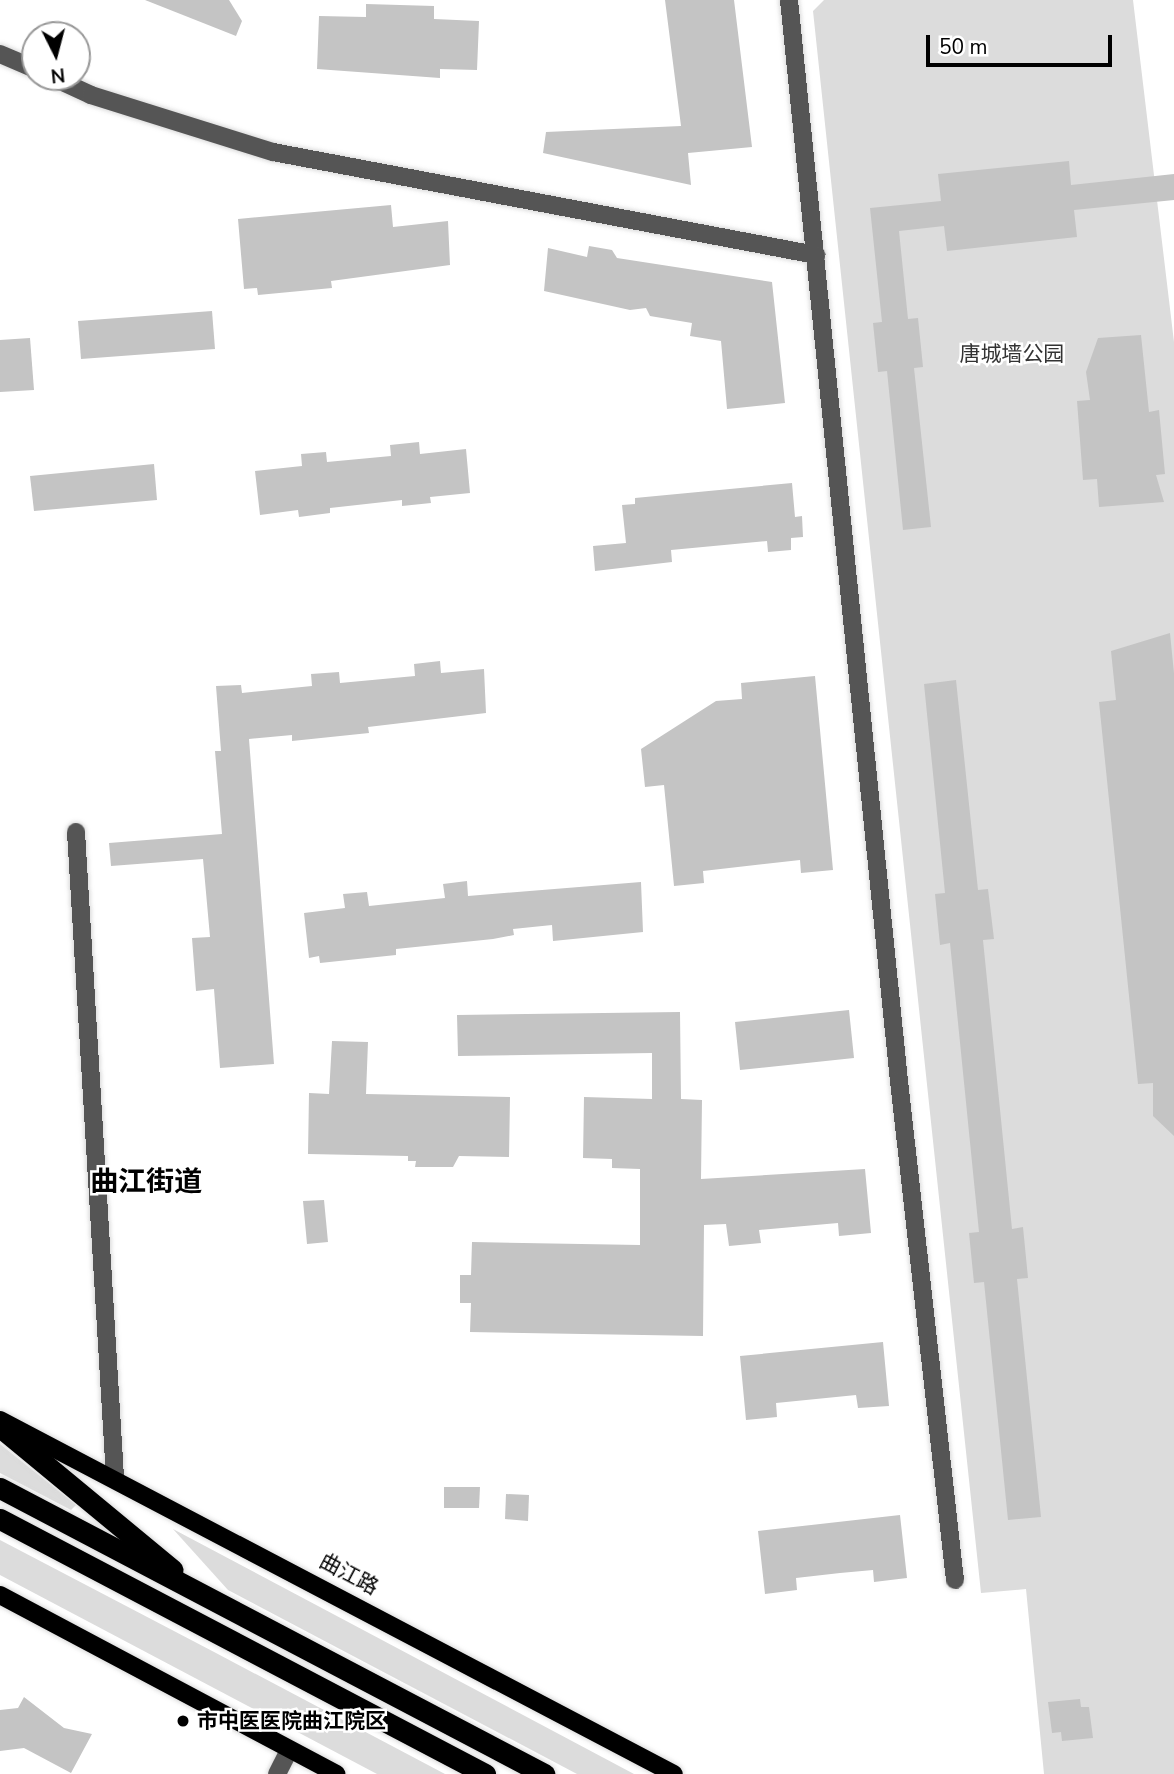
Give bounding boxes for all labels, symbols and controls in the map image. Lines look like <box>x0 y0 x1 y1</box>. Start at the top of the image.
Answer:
north arrow <box>21 21 91 91</box>
scale bar <box>929 21 1114 65</box>
text: 50 m <box>939 33 988 61</box>
text: N <box>50 61 66 89</box>
park label: 唐城墙公园 <box>960 341 1064 367</box>
district label: 曲江街道 <box>90 1165 202 1199</box>
street label: 曲江路 <box>315 1548 383 1600</box>
place label: 市中医医院曲江院区 <box>197 1708 386 1734</box>
marker: 市中医医院曲江院区 <box>175 1713 191 1729</box>

